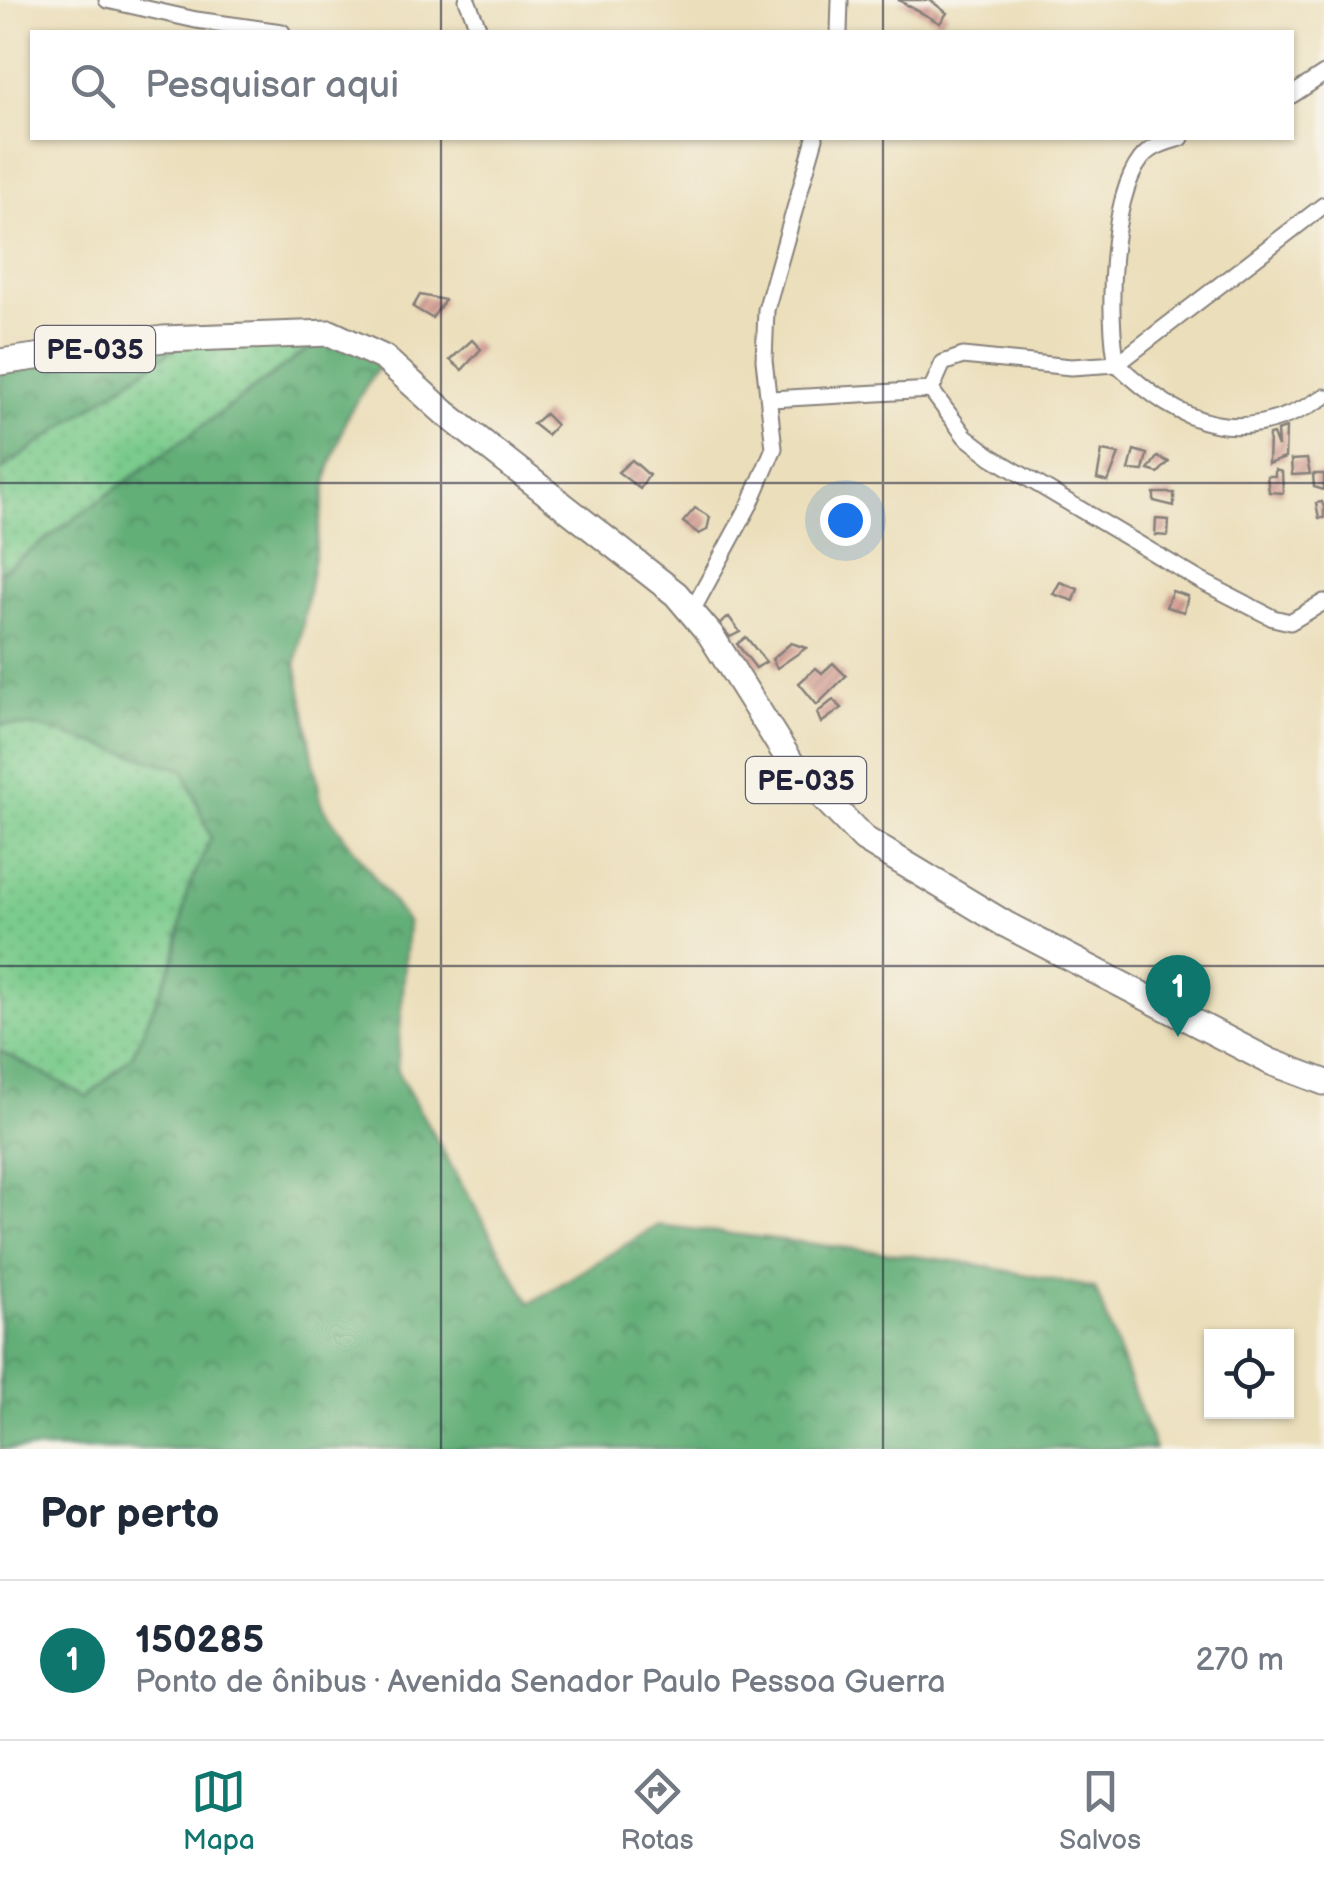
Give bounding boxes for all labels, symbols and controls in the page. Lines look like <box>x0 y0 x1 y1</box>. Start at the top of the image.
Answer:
search box <box>30 30 1294 140</box>
icon: search <box>65 58 120 113</box>
text: Pesquisar aqui <box>145 63 399 108</box>
road number: PE-035 <box>35 326 155 372</box>
your location <box>820 495 871 546</box>
road number: PE-035 <box>746 757 866 803</box>
pin: 1 <box>1146 954 1210 1037</box>
map controls <box>1204 1329 1294 1419</box>
button: locate <box>1204 1329 1294 1419</box>
text: Por perto <box>40 1489 219 1540</box>
text: 150285 <box>135 1618 264 1663</box>
text: 1 <box>66 1641 79 1680</box>
text: 270 m <box>1195 1641 1284 1680</box>
text: Ponto de ônibus · Avenida Senador Paulo Pessoa Guerra <box>135 1663 946 1702</box>
tab: Mapa <box>183 1764 255 1857</box>
tab: Rotas <box>621 1764 694 1857</box>
tab: Salvos <box>1059 1764 1141 1857</box>

